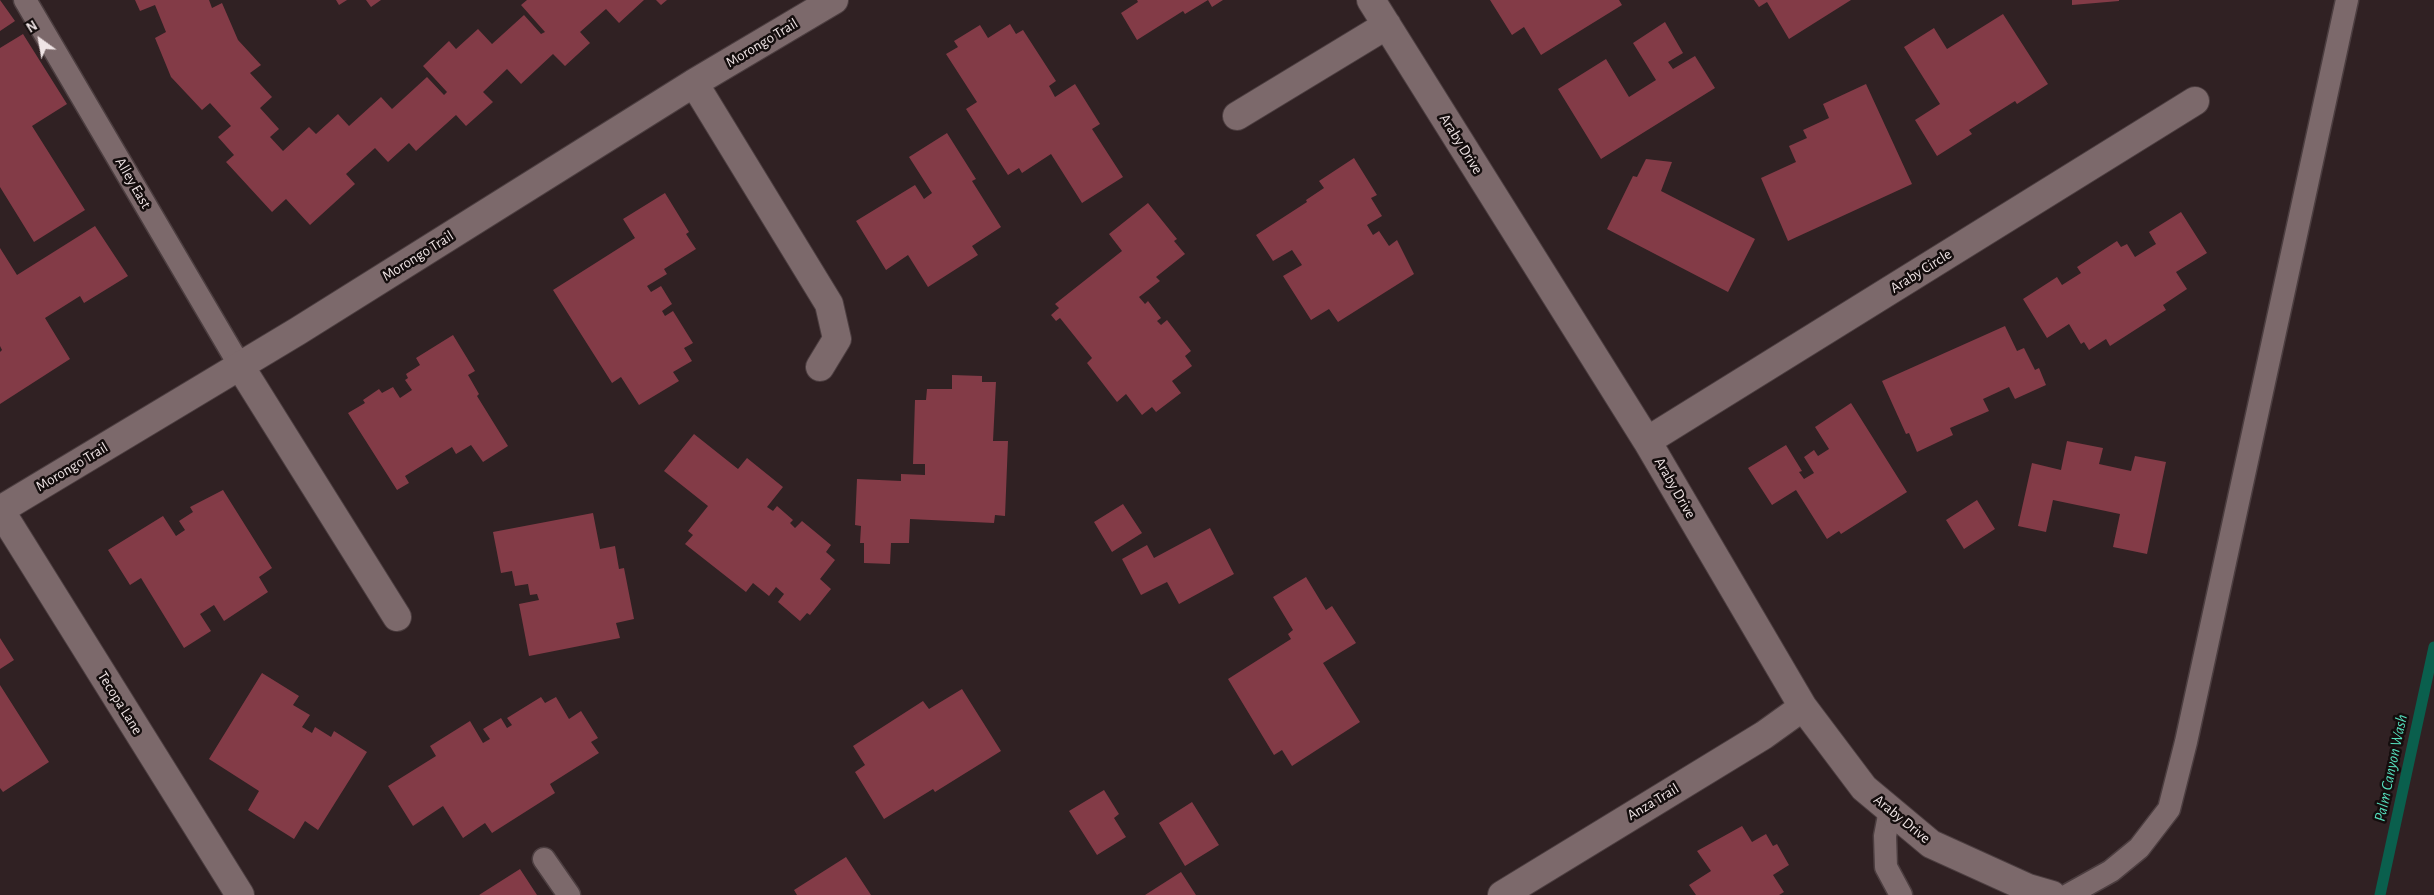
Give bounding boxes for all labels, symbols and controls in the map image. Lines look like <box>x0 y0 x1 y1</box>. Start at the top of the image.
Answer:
street label: Morongo Trail <box>723 14 801 72</box>
north arrow <box>15 15 65 65</box>
text: N <box>24 19 40 36</box>
street label: Araby Drive <box>1435 111 1487 177</box>
street label: Alley East <box>111 154 155 212</box>
street label: Morongo Trail <box>379 227 457 285</box>
street label: Araby Circle <box>1887 245 1955 297</box>
street label: Morongo Trail <box>33 438 111 496</box>
street label: Araby Drive <box>1650 454 1700 522</box>
street label: Tecopa Lane <box>94 668 146 738</box>
water label: Palm Canyon Wash <box>2370 713 2412 823</box>
street label: Anza Trail <box>1624 780 1682 824</box>
street label: Araby Drive <box>1870 791 1934 847</box>

